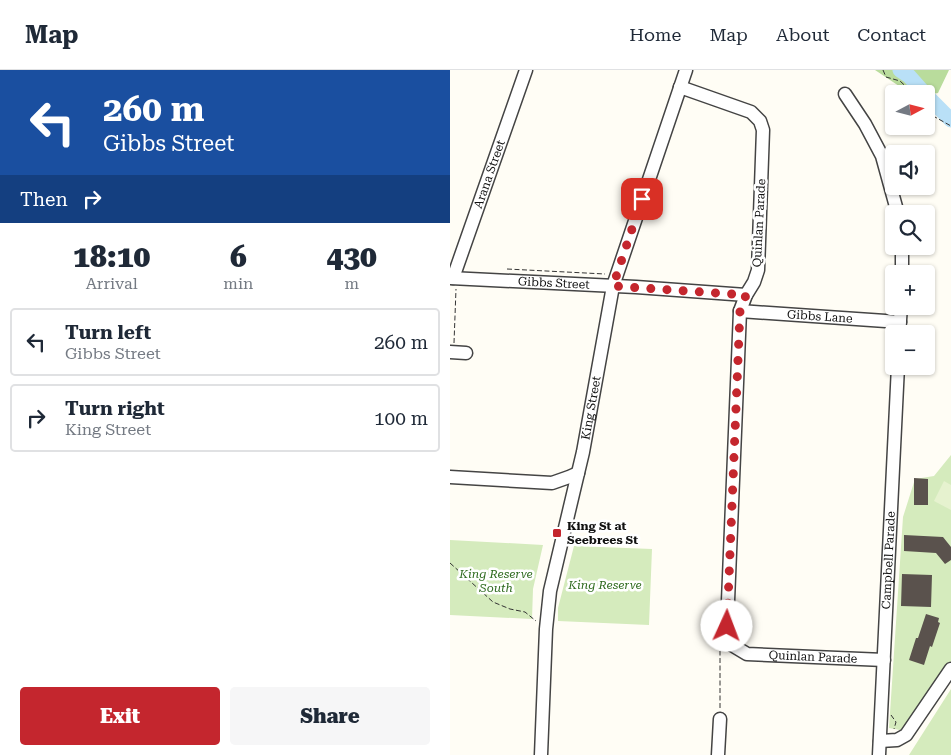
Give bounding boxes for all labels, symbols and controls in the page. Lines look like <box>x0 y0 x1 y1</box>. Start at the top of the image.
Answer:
text: Map <box>25 21 79 49</box>
text: Home <box>629 24 681 45</box>
text: Map <box>709 24 748 45</box>
text: About <box>776 24 829 45</box>
text: Contact <box>857 24 926 45</box>
north arrow <box>885 85 935 135</box>
map controls <box>885 85 935 375</box>
text: 260 m <box>103 89 204 130</box>
icon: left <box>20 90 85 155</box>
text: Gibbs Street <box>103 131 235 156</box>
street label: Arana Street <box>471 138 508 210</box>
button: sound <box>885 145 935 195</box>
pin <box>621 178 663 220</box>
street label: Quinlan Parade <box>750 178 768 268</box>
icon: right <box>78 185 106 213</box>
icon: arrive <box>628 185 656 213</box>
text: Then <box>20 188 68 211</box>
button: search <box>885 205 935 255</box>
text: 18:10 <box>73 239 150 274</box>
text: 6 <box>230 239 247 274</box>
text: 430 <box>326 239 377 274</box>
button: + <box>885 265 935 315</box>
text: Arrival <box>86 274 138 293</box>
text: min <box>223 274 253 293</box>
text: m <box>344 274 359 293</box>
street label: Gibbs Street <box>518 274 591 292</box>
street label: Gibbs Lane <box>787 307 854 326</box>
text: Turn left <box>65 321 151 344</box>
button: − <box>885 325 935 375</box>
icon: left <box>22 328 50 356</box>
text: 260 m <box>374 331 428 354</box>
text: Gibbs Street <box>65 344 161 363</box>
street label: King Street <box>578 374 604 441</box>
text: Turn right <box>65 397 165 420</box>
icon: right <box>22 404 50 432</box>
text: 100 m <box>374 407 428 430</box>
text: King Street <box>65 420 151 439</box>
street label: Campbell Parade <box>879 511 898 610</box>
place label: King St at Seebrees St <box>567 519 638 547</box>
marker: King St at Seebrees St <box>551 527 563 539</box>
park label: King Reserve South <box>458 567 533 595</box>
park label: King Reserve <box>567 578 642 592</box>
position arrow <box>700 599 752 651</box>
street label: Quinlan Parade <box>768 648 858 666</box>
button: Exit <box>20 687 220 745</box>
button: Share <box>230 687 430 745</box>

